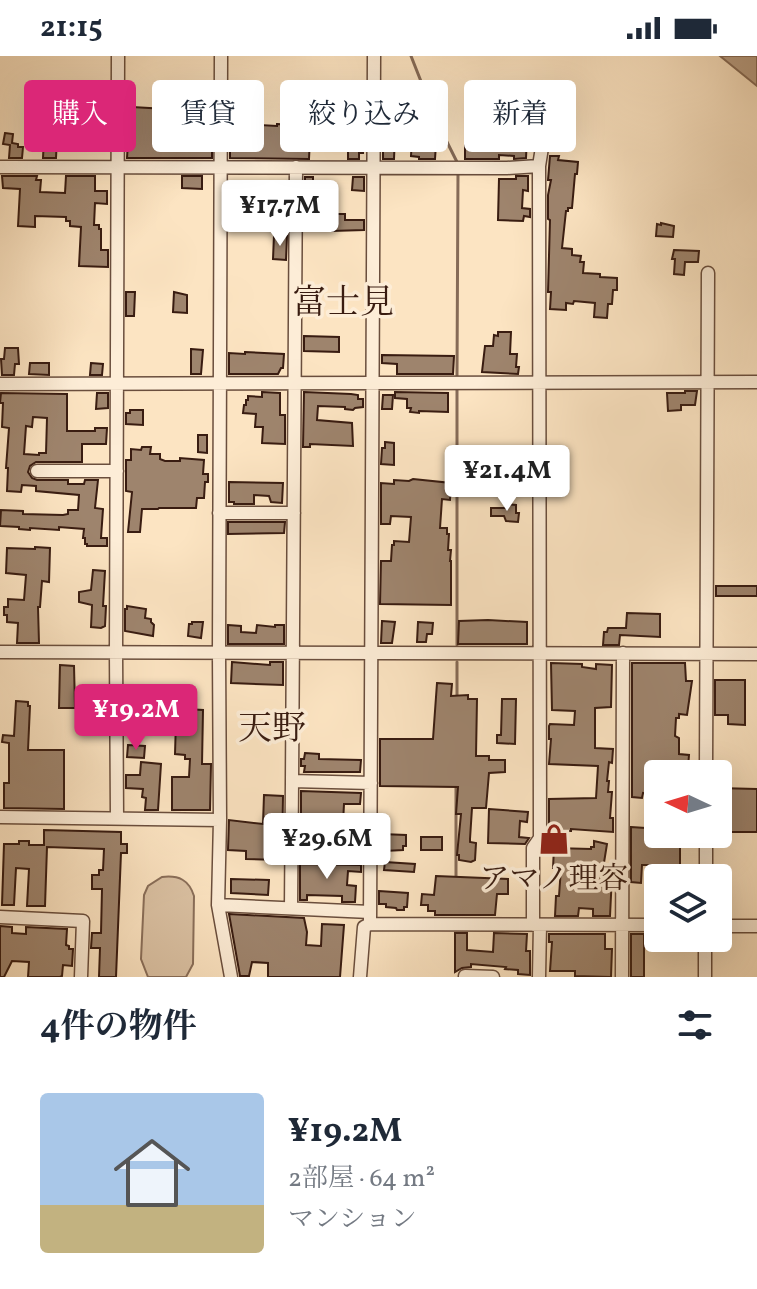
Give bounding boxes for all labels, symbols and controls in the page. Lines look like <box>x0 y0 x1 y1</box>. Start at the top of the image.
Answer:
text: 21:15 <box>40 7 103 49</box>
chip: 購入 <box>24 80 136 152</box>
chip: 賃貸 <box>152 80 264 152</box>
chip: 絞り込み <box>280 80 448 152</box>
chip: 新着 <box>464 80 576 152</box>
pin: ¥17.7M <box>215 180 345 248</box>
text: ¥17.7M <box>240 188 320 224</box>
district label: 富士見 <box>292 281 394 328</box>
pin: ¥21.4M <box>442 445 572 513</box>
text: ¥21.4M <box>463 453 551 489</box>
pin: ¥19.2M <box>71 684 201 752</box>
text: ¥19.2M <box>92 692 180 728</box>
district label: 天野 <box>238 707 306 754</box>
north arrow <box>644 760 732 848</box>
map controls <box>644 760 732 952</box>
pin: ¥29.6M <box>262 813 392 881</box>
text: ¥29.6M <box>282 821 372 857</box>
shop icon: アマノ理容 <box>537 822 571 856</box>
place label: アマノ理容 <box>479 859 629 901</box>
button: layers <box>644 864 732 952</box>
icon: filters <box>673 1003 717 1047</box>
text: 4件の物件 <box>40 1005 197 1052</box>
text: ¥19.2M <box>288 1109 402 1156</box>
icon: home <box>104 1125 200 1221</box>
text: 2部屋 · 64 m² <box>288 1161 435 1197</box>
text: マンション <box>288 1202 417 1238</box>

